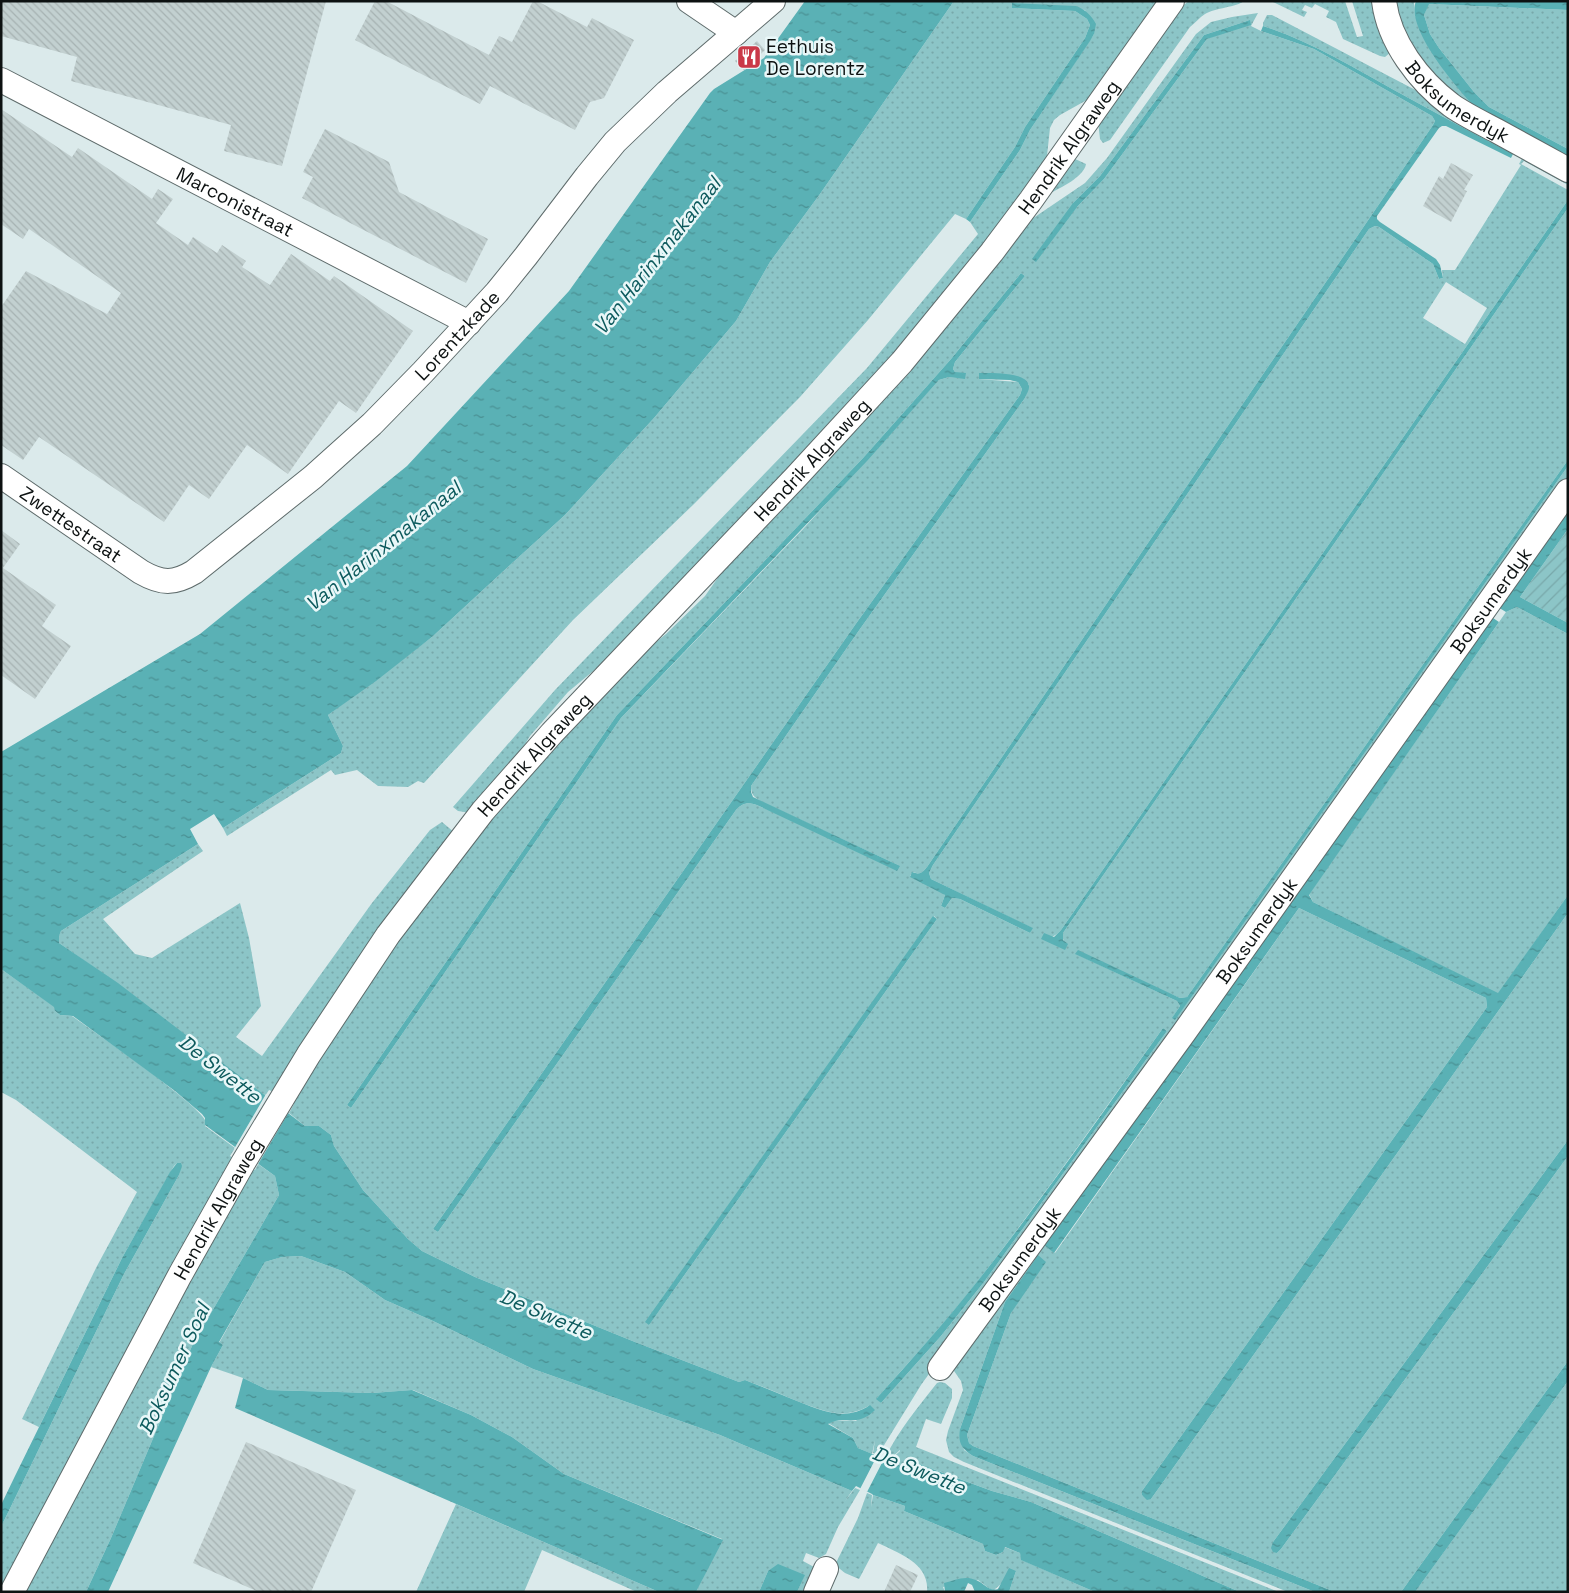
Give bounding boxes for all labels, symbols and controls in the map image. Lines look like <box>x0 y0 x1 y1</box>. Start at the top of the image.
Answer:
place label: Eethuis De Lorentz <box>766 34 865 81</box>
restaurant icon: Eethuis De Lorentz <box>736 44 762 70</box>
street label: Boksumerdyk <box>1399 56 1514 148</box>
street label: Hendrik Algraweg <box>1013 75 1125 220</box>
street label: Marconistraat <box>172 161 298 243</box>
water label: Van Harinxmakanaal <box>587 170 728 340</box>
street label: Lorentzkade <box>410 285 505 386</box>
street label: Hendrik Algraweg <box>749 393 875 527</box>
water label: Van Harinxmakanaal <box>300 474 468 617</box>
street label: Zwettestraat <box>15 481 127 568</box>
street label: Boksumerdyk <box>1445 542 1537 658</box>
street label: Hendrik Algraweg <box>472 687 597 822</box>
street label: Boksumerdyk <box>1211 873 1303 989</box>
water label: De Swette <box>174 1029 267 1110</box>
street label: Hendrik Algraweg <box>168 1133 268 1284</box>
street label: Boksumerdyk <box>973 1201 1067 1317</box>
water label: De Swette <box>496 1283 597 1345</box>
water label: Boksumer Soal <box>132 1297 217 1439</box>
water label: De Swette <box>869 1440 970 1501</box>

